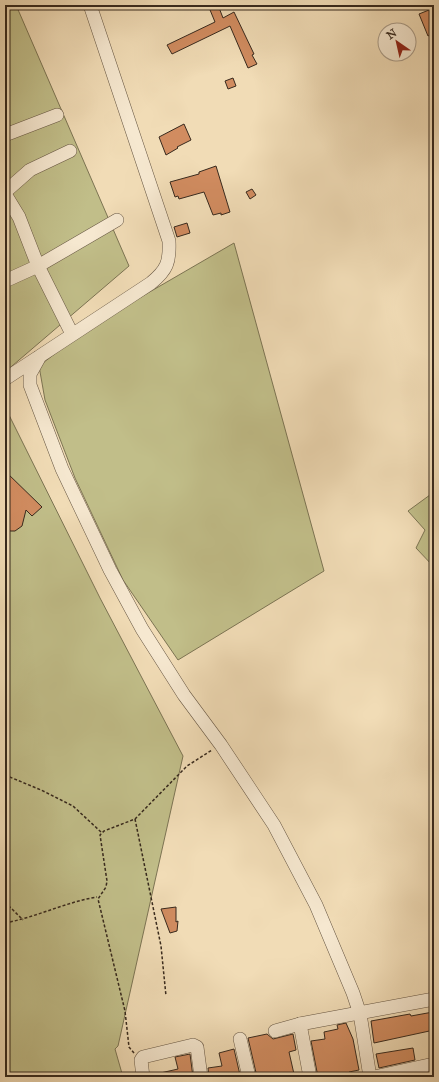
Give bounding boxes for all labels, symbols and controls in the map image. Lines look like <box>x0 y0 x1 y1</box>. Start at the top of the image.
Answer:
north arrow <box>377 22 417 62</box>
text: N <box>384 26 400 42</box>

